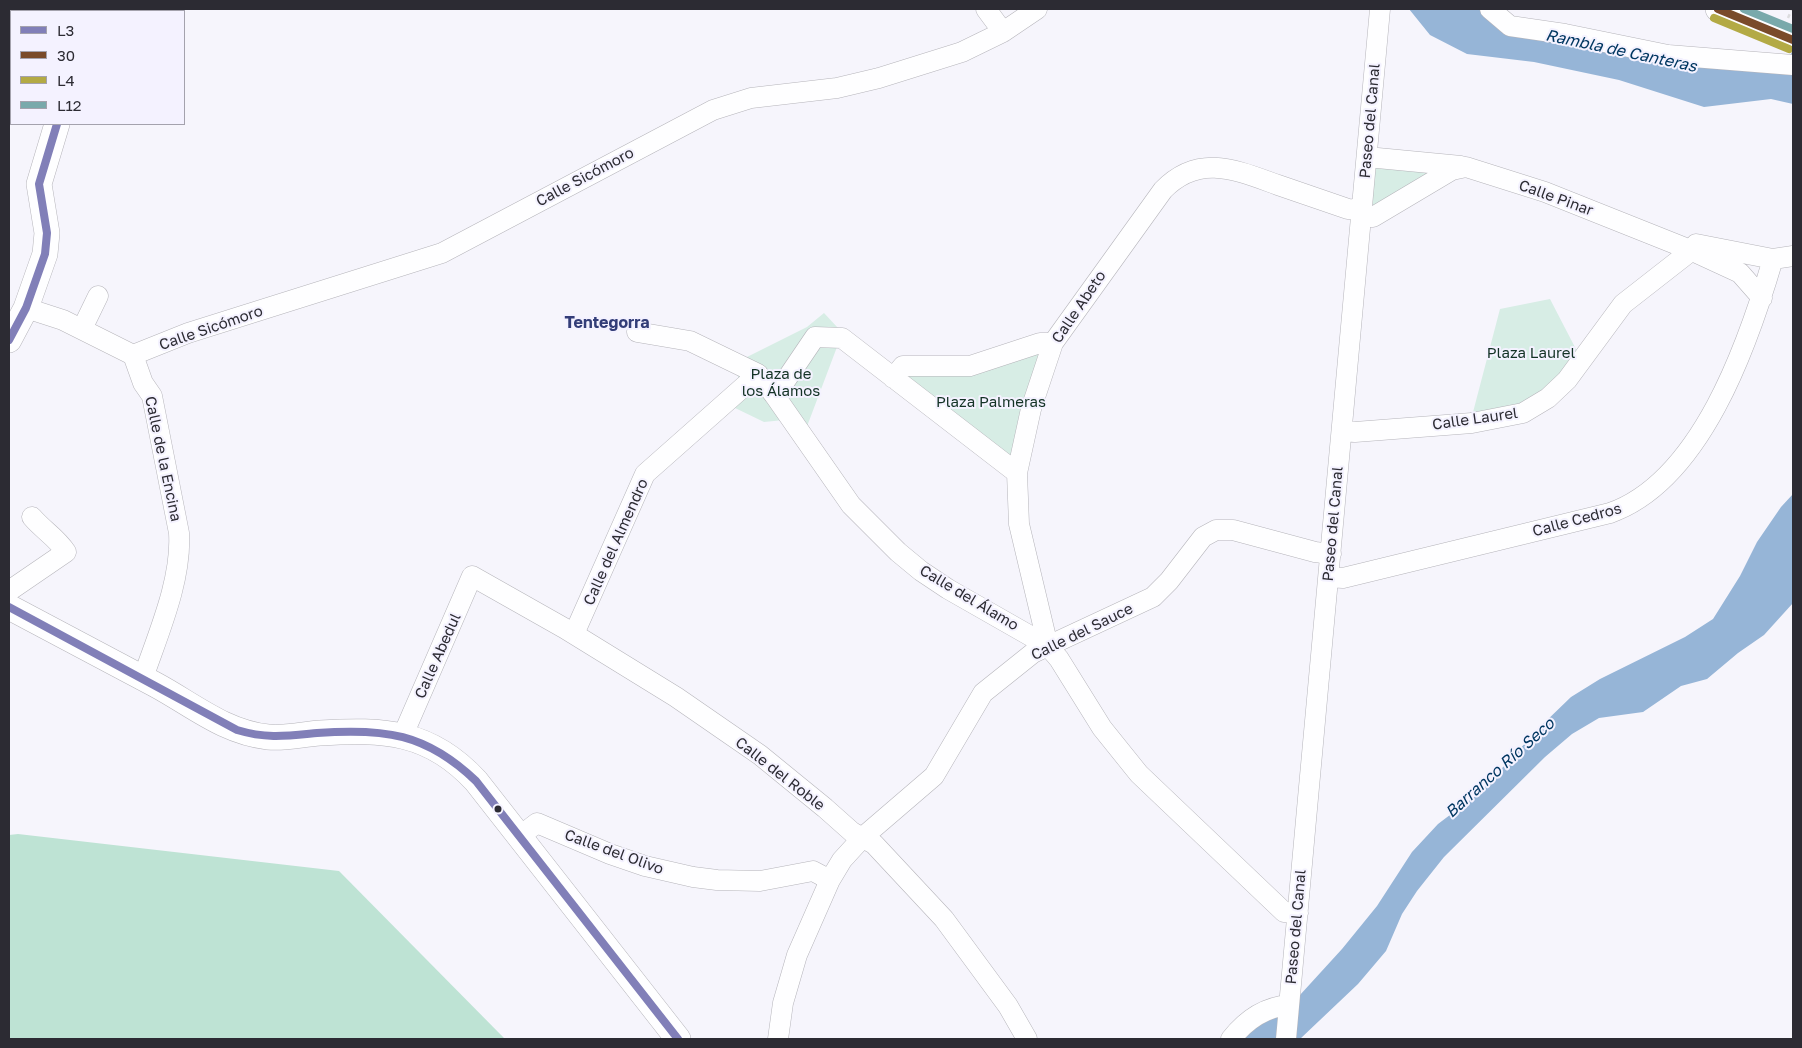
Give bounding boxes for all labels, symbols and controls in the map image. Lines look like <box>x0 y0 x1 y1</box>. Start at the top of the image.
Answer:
legend <box>10 10 185 125</box>
text: L3 <box>57 21 74 39</box>
water label: Rambla de Canteras <box>1544 26 1698 76</box>
text: 30 <box>57 46 75 64</box>
street label: Paseo del Canal <box>1356 63 1384 179</box>
text: L4 <box>57 71 75 89</box>
text: L12 <box>57 96 82 114</box>
street label: Calle Sicómoro <box>533 144 637 210</box>
street label: Calle Pinar <box>1516 176 1596 220</box>
street label: Calle Abeto <box>1048 267 1110 347</box>
street label: Calle Sicómoro <box>157 302 265 354</box>
district label: Tentegorra <box>564 313 650 333</box>
park label: Plaza Laurel <box>1487 344 1575 362</box>
park label: Plaza de los Álamos <box>742 365 820 400</box>
park label: Plaza Palmeras <box>936 393 1046 411</box>
street label: Calle de la Encina <box>141 395 185 523</box>
street label: Calle Laurel <box>1431 404 1519 434</box>
street label: Paseo del Canal <box>1319 466 1347 582</box>
street label: Calle del Almendro <box>580 476 652 608</box>
street label: Calle Cedros <box>1531 499 1623 541</box>
street label: Calle del Álamo <box>916 561 1022 635</box>
street label: Calle del Sauce <box>1028 600 1136 664</box>
street label: Calle Abedul <box>411 610 465 702</box>
water label: Barranco Río Seco <box>1442 714 1558 822</box>
street label: Calle del Roble <box>732 733 828 815</box>
unlabelled marker <box>493 804 503 814</box>
street label: Calle del Olivo <box>562 826 666 878</box>
street label: Paseo del Canal <box>1282 869 1310 985</box>

